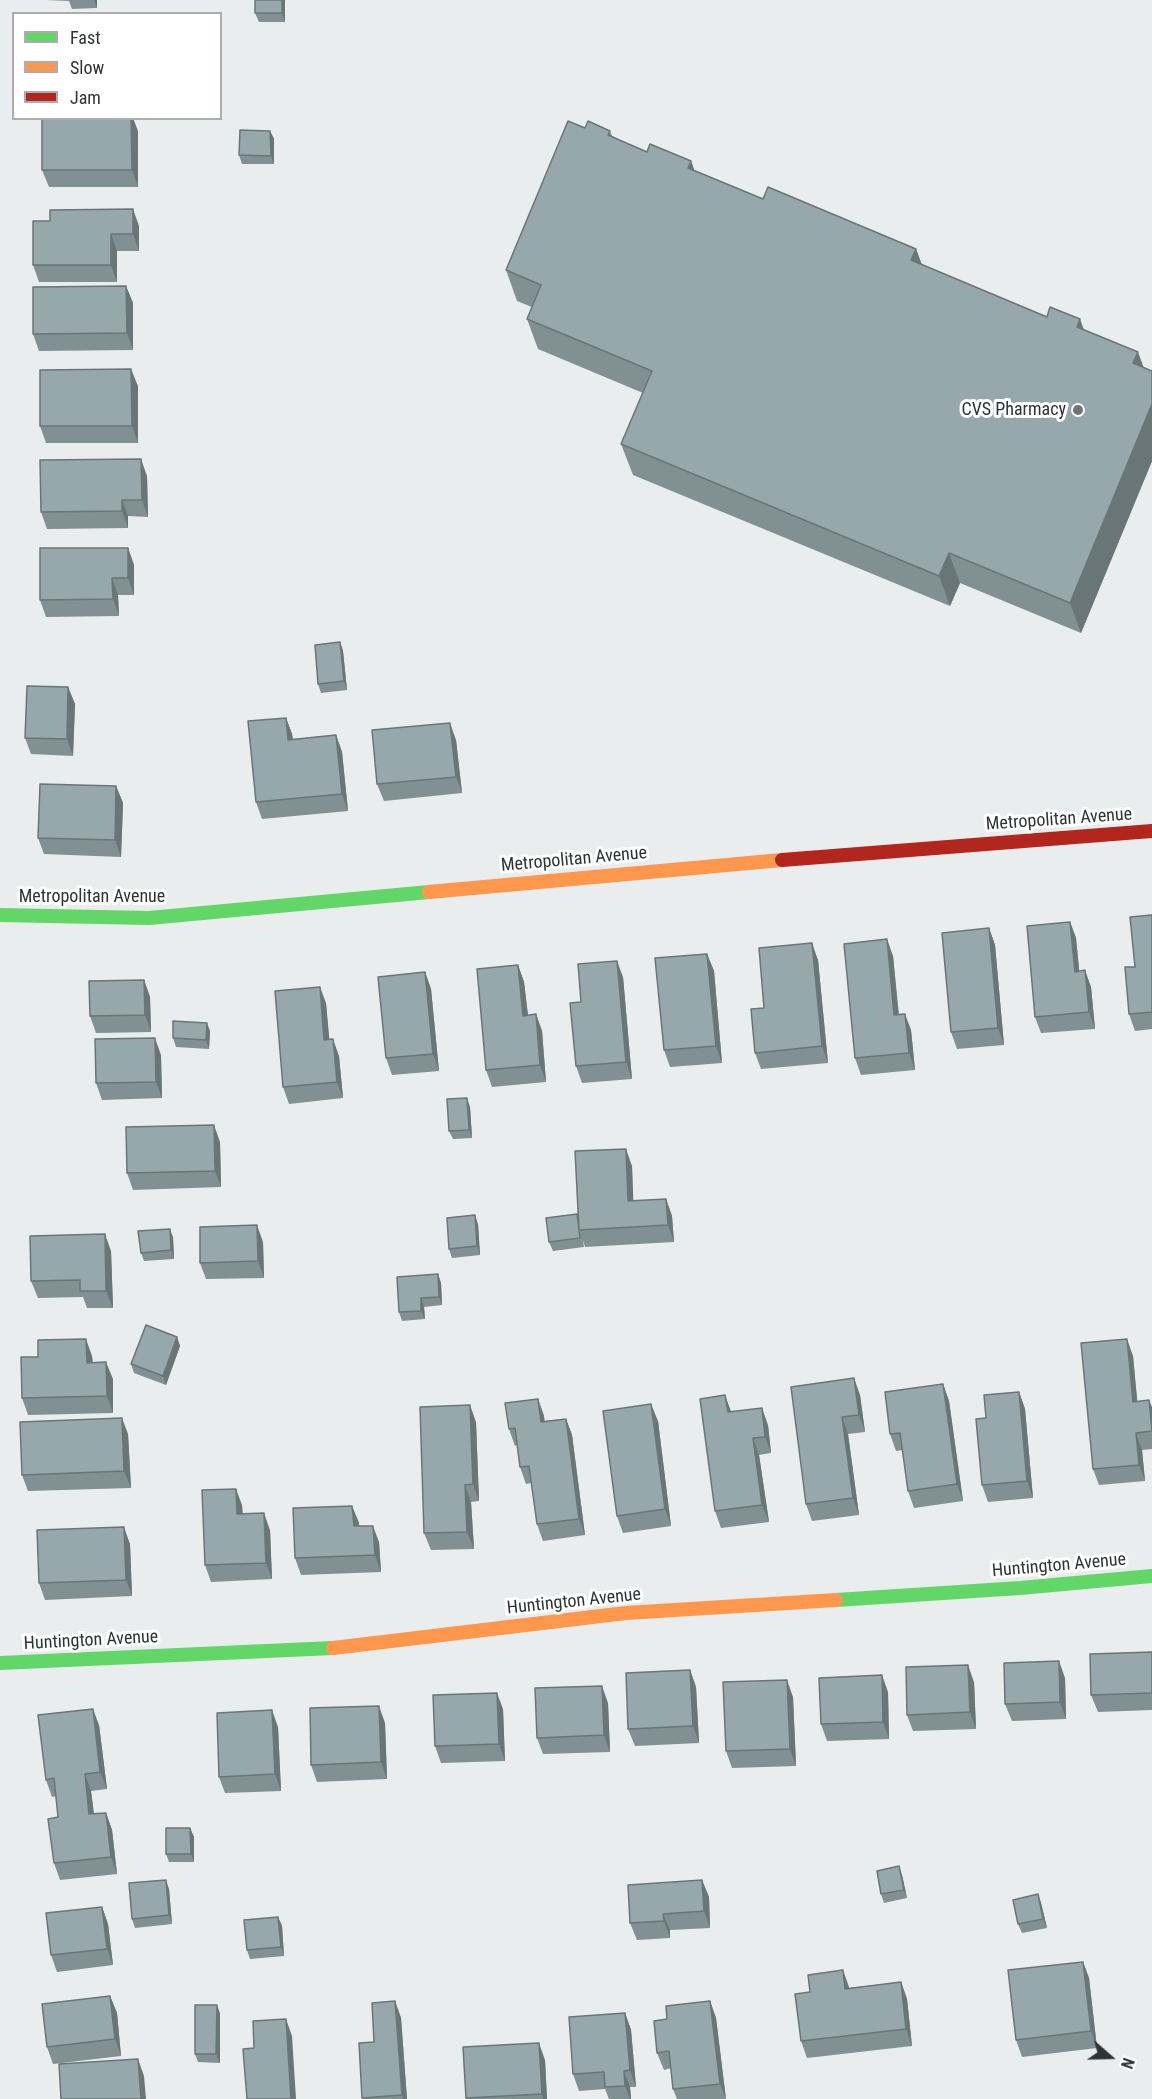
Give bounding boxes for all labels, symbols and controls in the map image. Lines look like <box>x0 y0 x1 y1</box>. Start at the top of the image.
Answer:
legend <box>12 12 222 120</box>
text: Fast <box>70 27 101 48</box>
text: Slow <box>70 57 104 78</box>
text: Jam <box>70 87 101 108</box>
place label: CVS Pharmacy <box>961 399 1066 421</box>
marker: CVS Pharmacy <box>1071 403 1085 417</box>
street label: Metropolitan Avenue <box>985 804 1133 836</box>
street label: Metropolitan Avenue <box>500 843 648 877</box>
street label: Metropolitan Avenue <box>19 886 165 908</box>
street label: Huntington Avenue <box>991 1549 1127 1583</box>
street label: Huntington Avenue <box>506 1584 642 1620</box>
street label: Huntington Avenue <box>23 1627 159 1655</box>
north arrow <box>1080 2027 1140 2087</box>
text: N <box>1117 2055 1138 2071</box>

